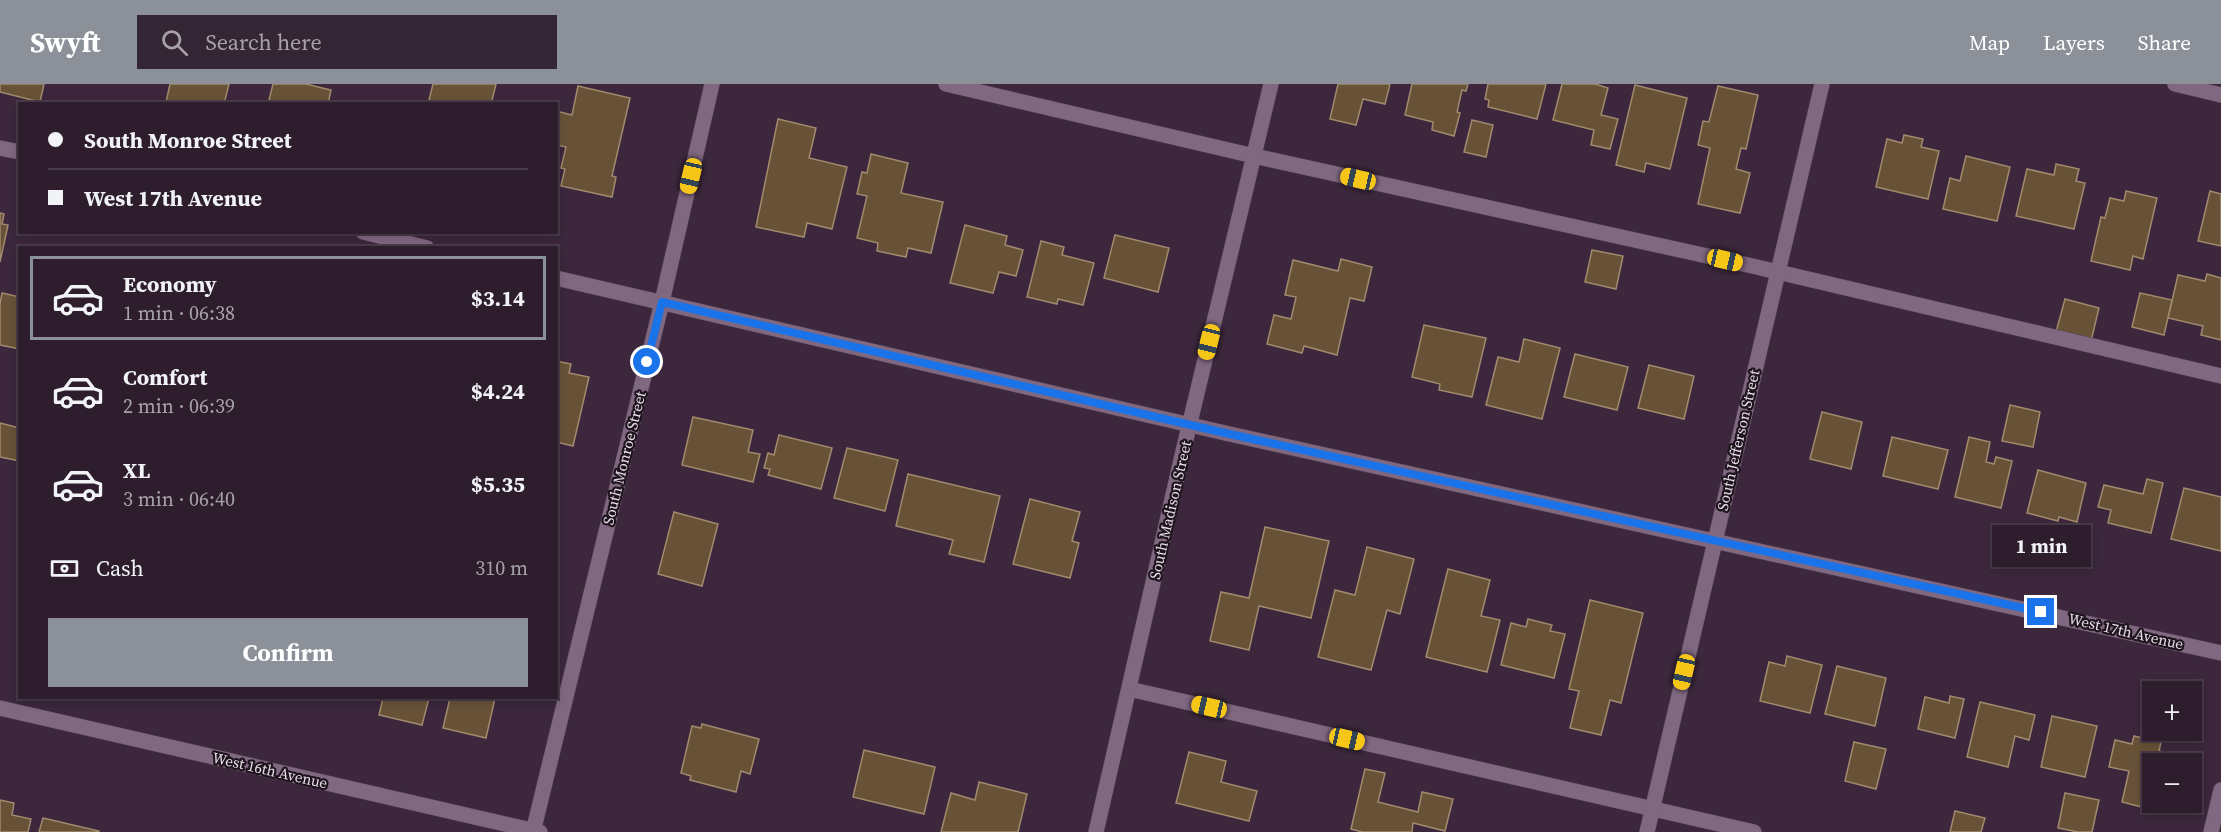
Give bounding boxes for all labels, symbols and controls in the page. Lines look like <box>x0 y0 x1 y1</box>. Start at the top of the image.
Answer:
search box <box>137 15 557 69</box>
text: Swyft <box>30 23 101 61</box>
icon: search <box>158 26 191 59</box>
text: Search here <box>206 27 322 57</box>
text: Map <box>1969 28 2010 57</box>
text: Layers <box>2043 28 2105 57</box>
text: Share <box>2138 28 2191 57</box>
text: South Monroe Street <box>84 125 292 155</box>
car <box>678 156 704 196</box>
car <box>1338 166 1378 192</box>
text: West 17th Avenue <box>84 183 262 213</box>
car <box>1705 247 1745 273</box>
text: Economy <box>123 269 217 299</box>
icon: car <box>51 271 105 325</box>
text: $3.14 <box>471 283 525 313</box>
text: 1 min · 06:38 <box>123 299 235 327</box>
car <box>1196 322 1222 362</box>
route start <box>633 348 660 375</box>
text: Comfort <box>123 362 207 392</box>
icon: car <box>51 364 105 418</box>
street label: South Jefferson Street <box>1712 367 1764 513</box>
text: $4.24 <box>471 376 525 406</box>
street label: South Monroe Street <box>597 389 651 527</box>
text: 2 min · 06:39 <box>123 392 235 420</box>
street label: South Madison Street <box>1144 438 1196 581</box>
text: XL <box>123 455 150 485</box>
icon: car <box>51 457 105 511</box>
text: $5.35 <box>471 469 525 499</box>
text: 3 min · 06:40 <box>123 485 235 513</box>
callout: 1 min <box>1992 525 2090 567</box>
text: 1 min <box>2016 532 2067 560</box>
icon: cash <box>48 552 81 585</box>
text: Cash <box>96 553 144 583</box>
text: 310 m <box>475 554 528 582</box>
route end <box>2027 598 2054 625</box>
street label: West 17th Avenue <box>2066 608 2186 655</box>
button: Confirm <box>48 618 528 687</box>
car <box>1671 652 1697 692</box>
map controls <box>2142 681 2202 813</box>
button: + <box>2142 681 2202 741</box>
car <box>1189 694 1229 720</box>
car <box>1327 726 1367 752</box>
street label: West 16th Avenue <box>210 747 330 794</box>
button: − <box>2142 753 2202 813</box>

